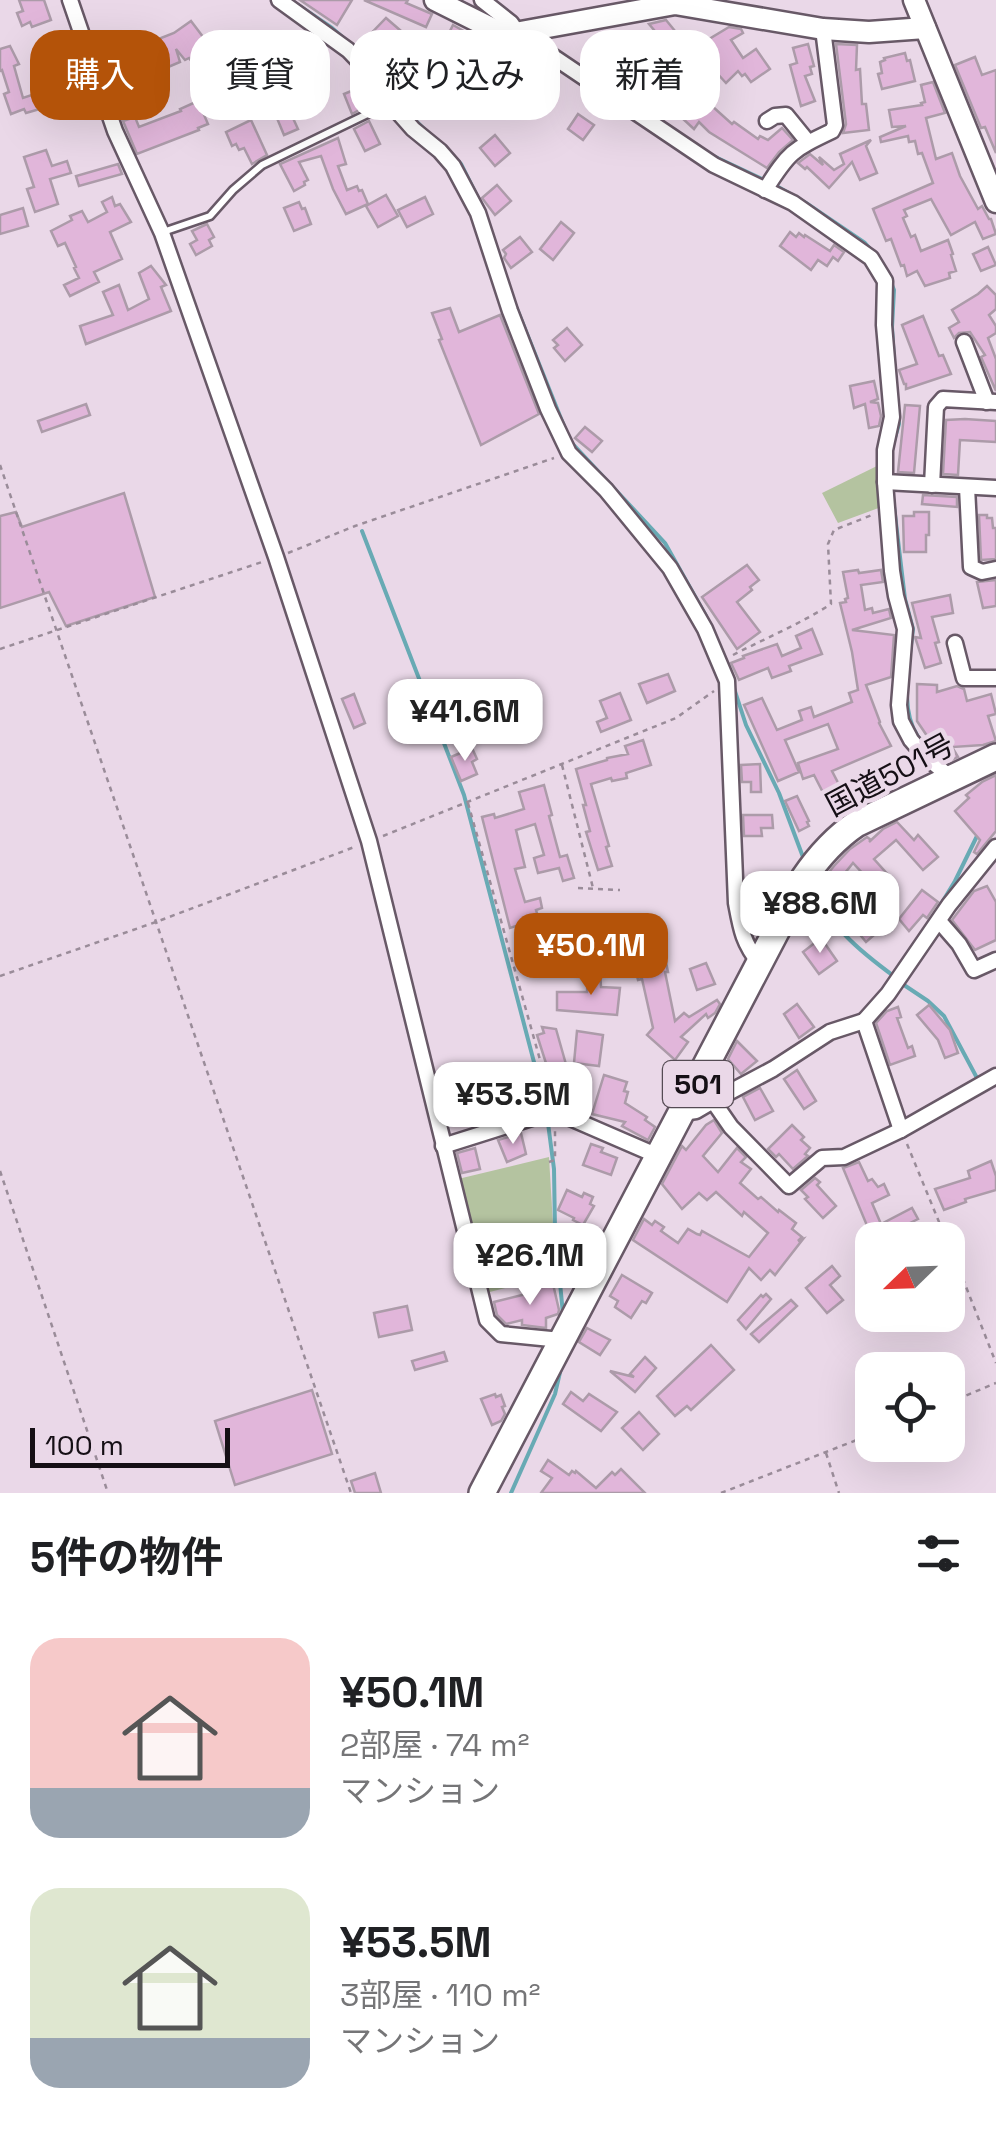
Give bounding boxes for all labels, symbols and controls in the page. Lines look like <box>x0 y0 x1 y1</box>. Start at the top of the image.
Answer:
chip: 購入 <box>30 30 170 120</box>
chip: 賃貸 <box>190 30 330 120</box>
chip: 絞り込み <box>350 30 560 120</box>
chip: 新着 <box>580 30 720 120</box>
pin: ¥41.6M <box>384 679 546 764</box>
text: ¥41.6M <box>410 691 520 731</box>
street label: 国道501号 <box>819 725 961 825</box>
pin: ¥88.6M <box>739 871 901 956</box>
text: ¥88.6M <box>762 883 878 923</box>
pin: ¥50.1M <box>510 913 672 998</box>
text: ¥50.1M <box>536 925 646 965</box>
road number: 501 <box>663 1061 733 1107</box>
pin: ¥53.5M <box>432 1062 594 1147</box>
text: ¥53.5M <box>455 1074 571 1114</box>
north arrow <box>855 1222 965 1332</box>
map controls <box>855 1222 965 1462</box>
pin: ¥26.1M <box>449 1223 611 1308</box>
text: ¥26.1M <box>475 1235 585 1275</box>
button: locate <box>855 1352 965 1462</box>
scale bar <box>30 1423 230 1468</box>
text: 100 m <box>45 1427 124 1463</box>
icon: filters <box>911 1526 966 1581</box>
text: 5件の物件 <box>30 1531 223 1584</box>
text: ¥50.1M <box>340 1666 484 1719</box>
icon: home <box>110 1678 230 1798</box>
text: 2部屋 · 74 m² <box>340 1725 529 1765</box>
text: マンション <box>340 1771 500 1811</box>
text: ¥53.5M <box>340 1916 492 1969</box>
icon: home <box>110 1928 230 2048</box>
text: 3部屋 · 110 m² <box>340 1975 540 2015</box>
text: マンション <box>340 2021 500 2061</box>

